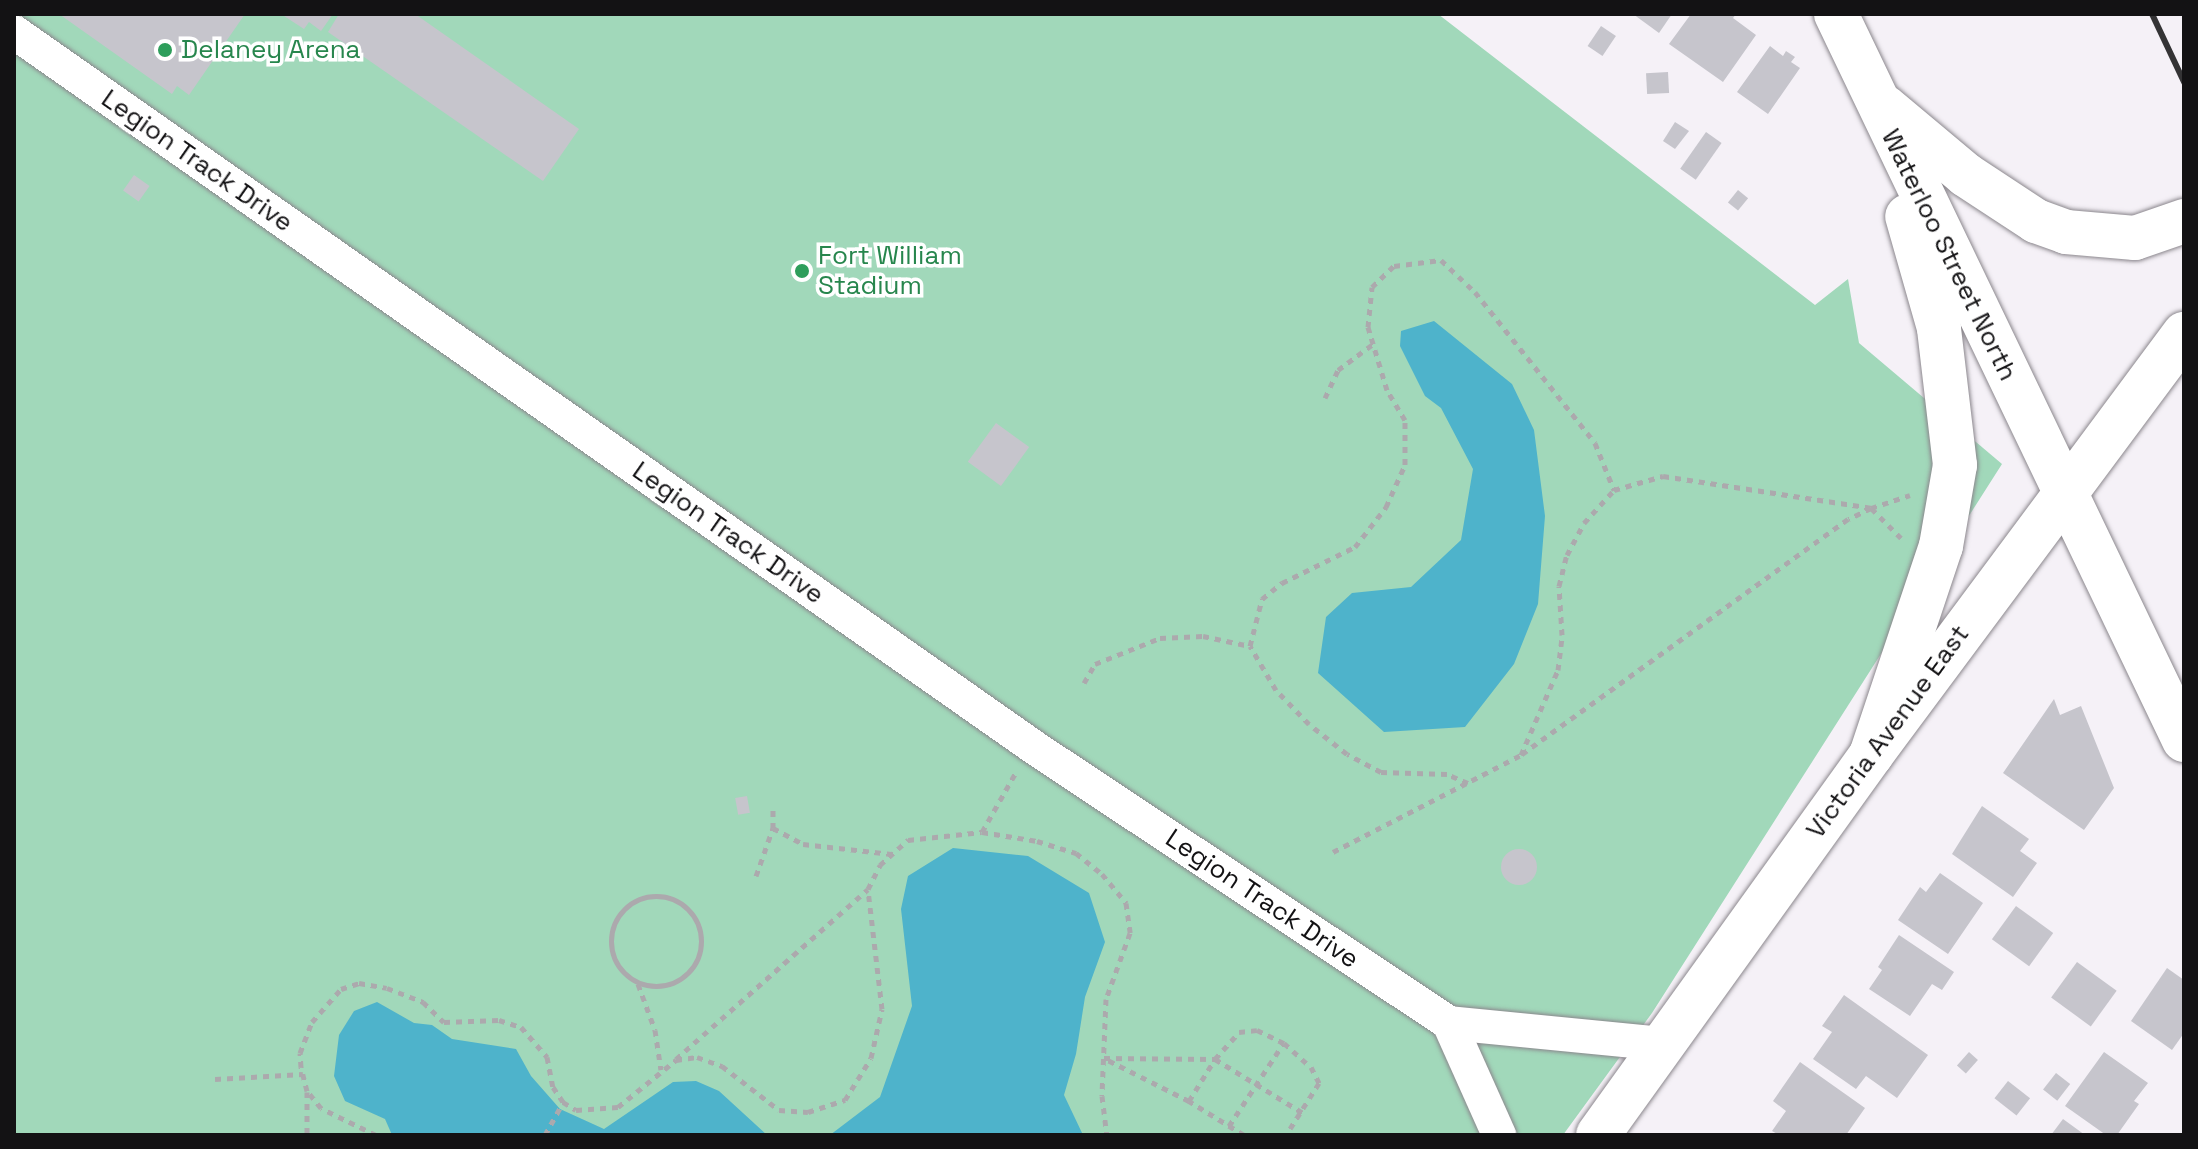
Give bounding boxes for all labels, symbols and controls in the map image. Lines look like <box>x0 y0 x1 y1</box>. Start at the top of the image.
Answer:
place label: Delaney Arena <box>181 34 361 66</box>
marker: Delaney Arena <box>156 41 174 59</box>
street label: Legion Track Drive <box>95 83 299 239</box>
street label: Waterloo Street North <box>1875 124 2023 386</box>
place label: Fort William Stadium <box>818 240 962 302</box>
marker: Fort William Stadium <box>793 262 811 280</box>
street label: Legion Track Drive <box>626 455 830 611</box>
street label: Victoria Avenue East <box>1800 619 1976 845</box>
street label: Legion Track Drive <box>1159 823 1365 975</box>

